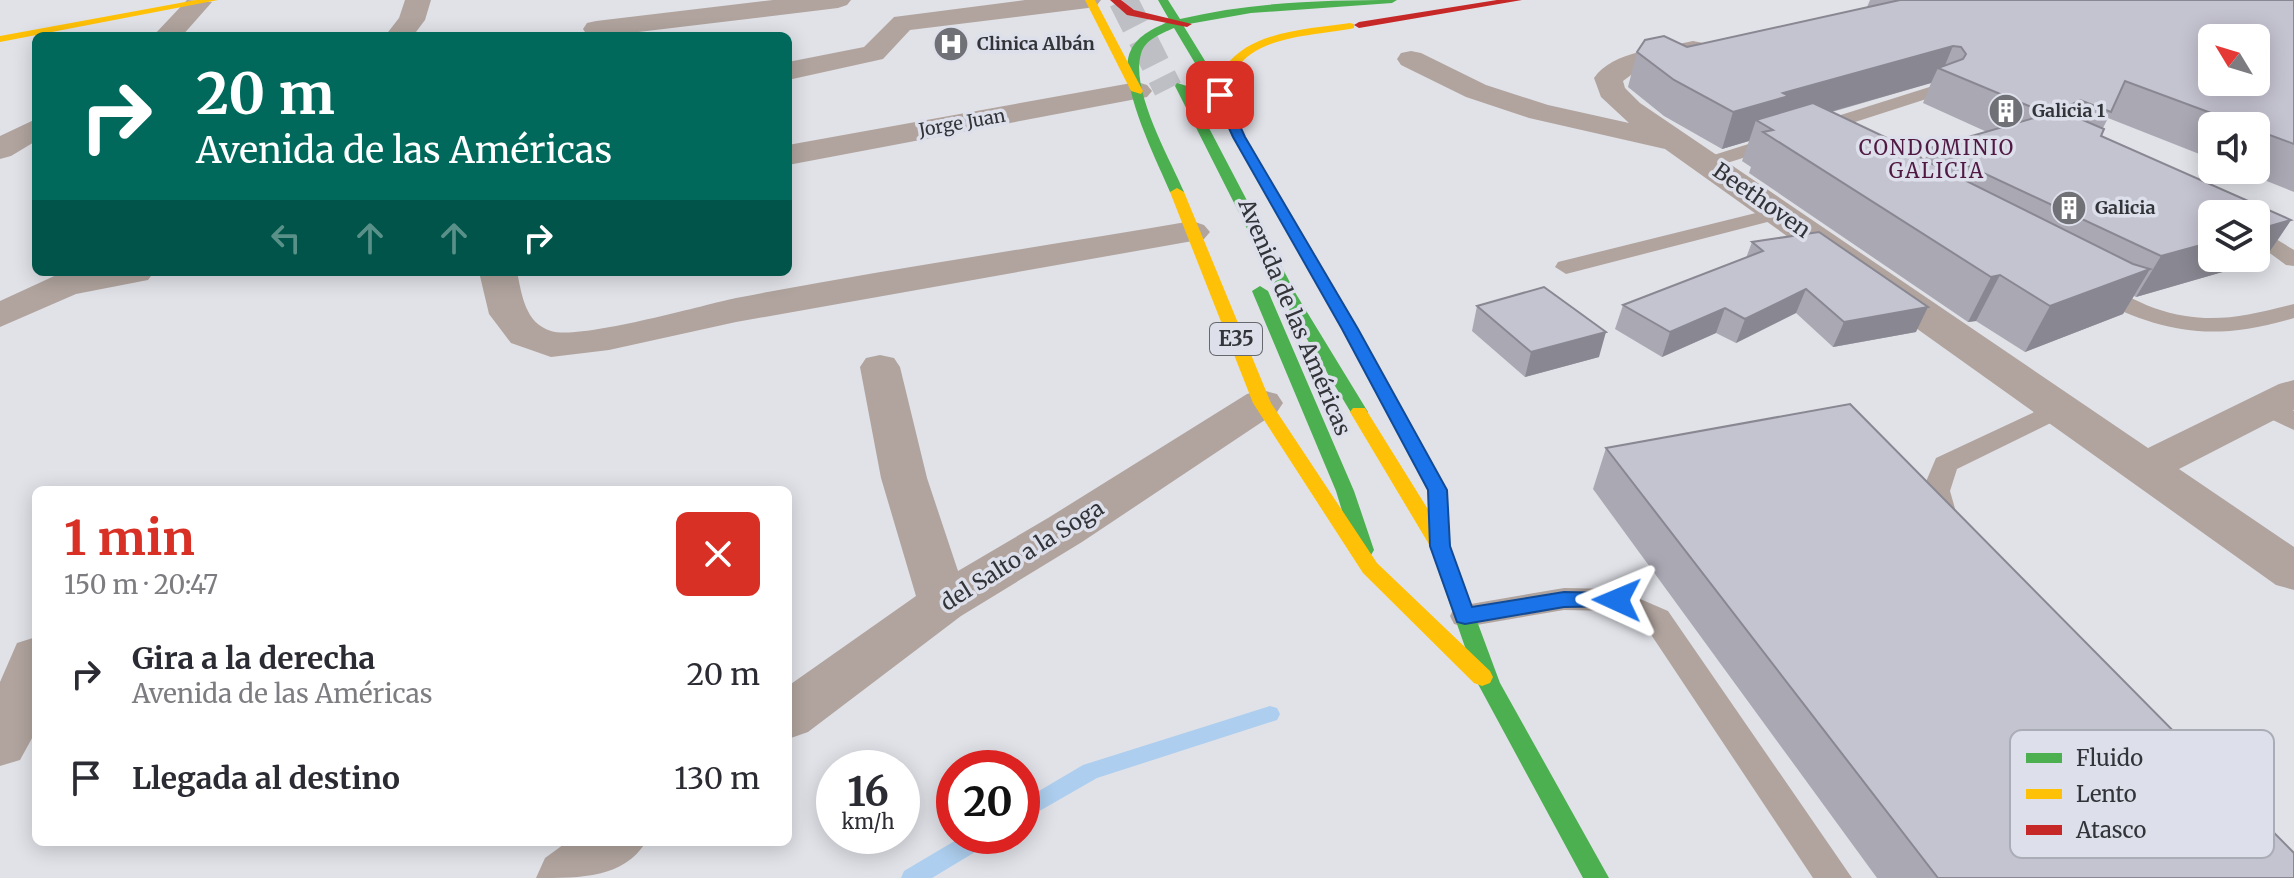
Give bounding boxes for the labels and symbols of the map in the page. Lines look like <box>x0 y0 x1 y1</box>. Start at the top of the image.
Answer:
north arrow <box>2198 24 2270 96</box>
hospital icon: Clinica Albán <box>932 25 970 63</box>
place label: Clinica Albán <box>977 32 1095 55</box>
pin <box>1186 61 1254 129</box>
building icon: Galicia 1 <box>1987 92 2025 130</box>
place label: Galicia 1 <box>2032 99 2105 122</box>
street label: Jorge Juan <box>916 104 1007 142</box>
district label: CONDOMINIO GALICIA <box>1859 135 2015 183</box>
street label: Beethoven <box>1708 156 1817 244</box>
building icon: Galicia <box>2050 189 2088 227</box>
street label: Avenida de las Américas <box>1232 194 1358 440</box>
place label: Galicia <box>2095 196 2155 219</box>
road number: E35 <box>1210 323 1262 355</box>
street label: del Salto a la Soga <box>935 493 1109 616</box>
position arrow <box>1575 558 1659 642</box>
legend <box>2010 730 2274 858</box>
text: Fluido <box>2076 744 2143 772</box>
speed limit sign: 20 <box>936 750 1040 854</box>
text: Lento <box>2076 780 2137 808</box>
text: Atasco <box>2075 816 2146 844</box>

